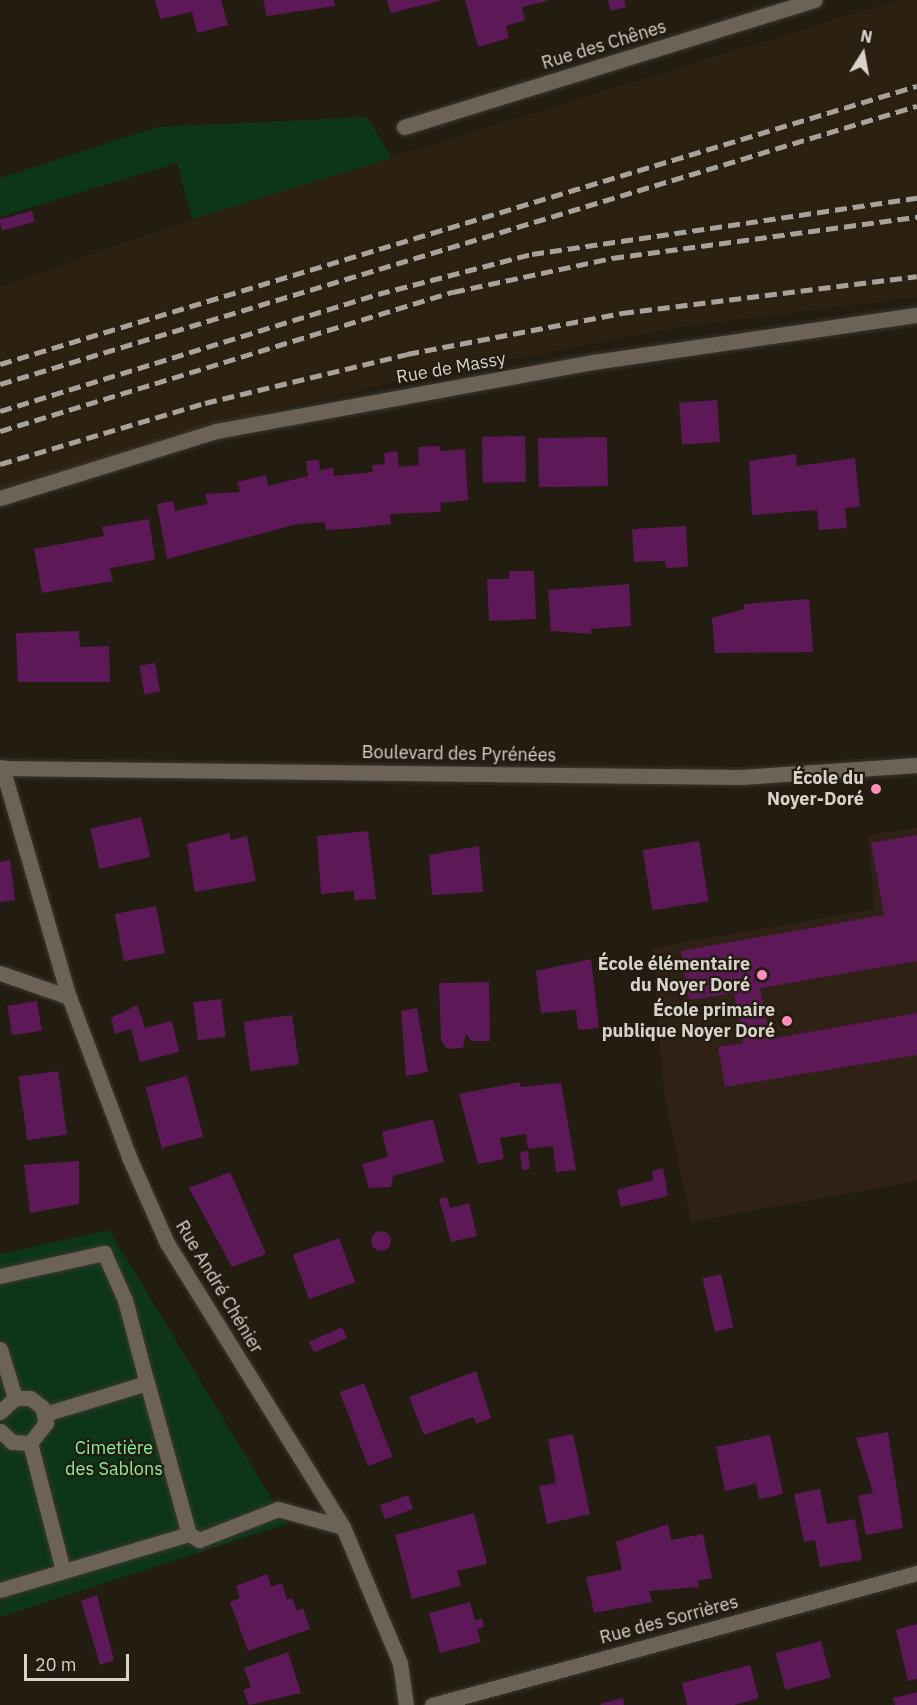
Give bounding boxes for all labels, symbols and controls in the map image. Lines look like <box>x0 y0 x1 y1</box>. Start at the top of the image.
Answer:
street label: Rue des Chênes <box>539 16 669 74</box>
north arrow <box>833 24 893 84</box>
text: N <box>859 25 874 47</box>
street label: Rue de Massy <box>395 348 507 388</box>
street label: Boulevard des Pyrénées <box>362 742 556 766</box>
place label: École du Noyer-Doré <box>767 768 864 810</box>
marker: École du Noyer-Doré <box>869 782 883 796</box>
place label: École élémentaire du Noyer Doré <box>598 954 750 996</box>
marker: École élémentaire du Noyer Doré <box>755 968 769 982</box>
place label: École primaire publique Noyer Doré <box>602 1000 775 1042</box>
marker: École primaire publique Noyer Doré <box>780 1014 794 1028</box>
street label: Rue André Chénier <box>171 1217 267 1357</box>
park label: Cimetière des Sablons <box>65 1438 163 1480</box>
street label: Rue des Sorrières <box>597 1591 741 1649</box>
scale bar <box>27 1642 132 1680</box>
text: 20 m <box>35 1653 77 1676</box>

